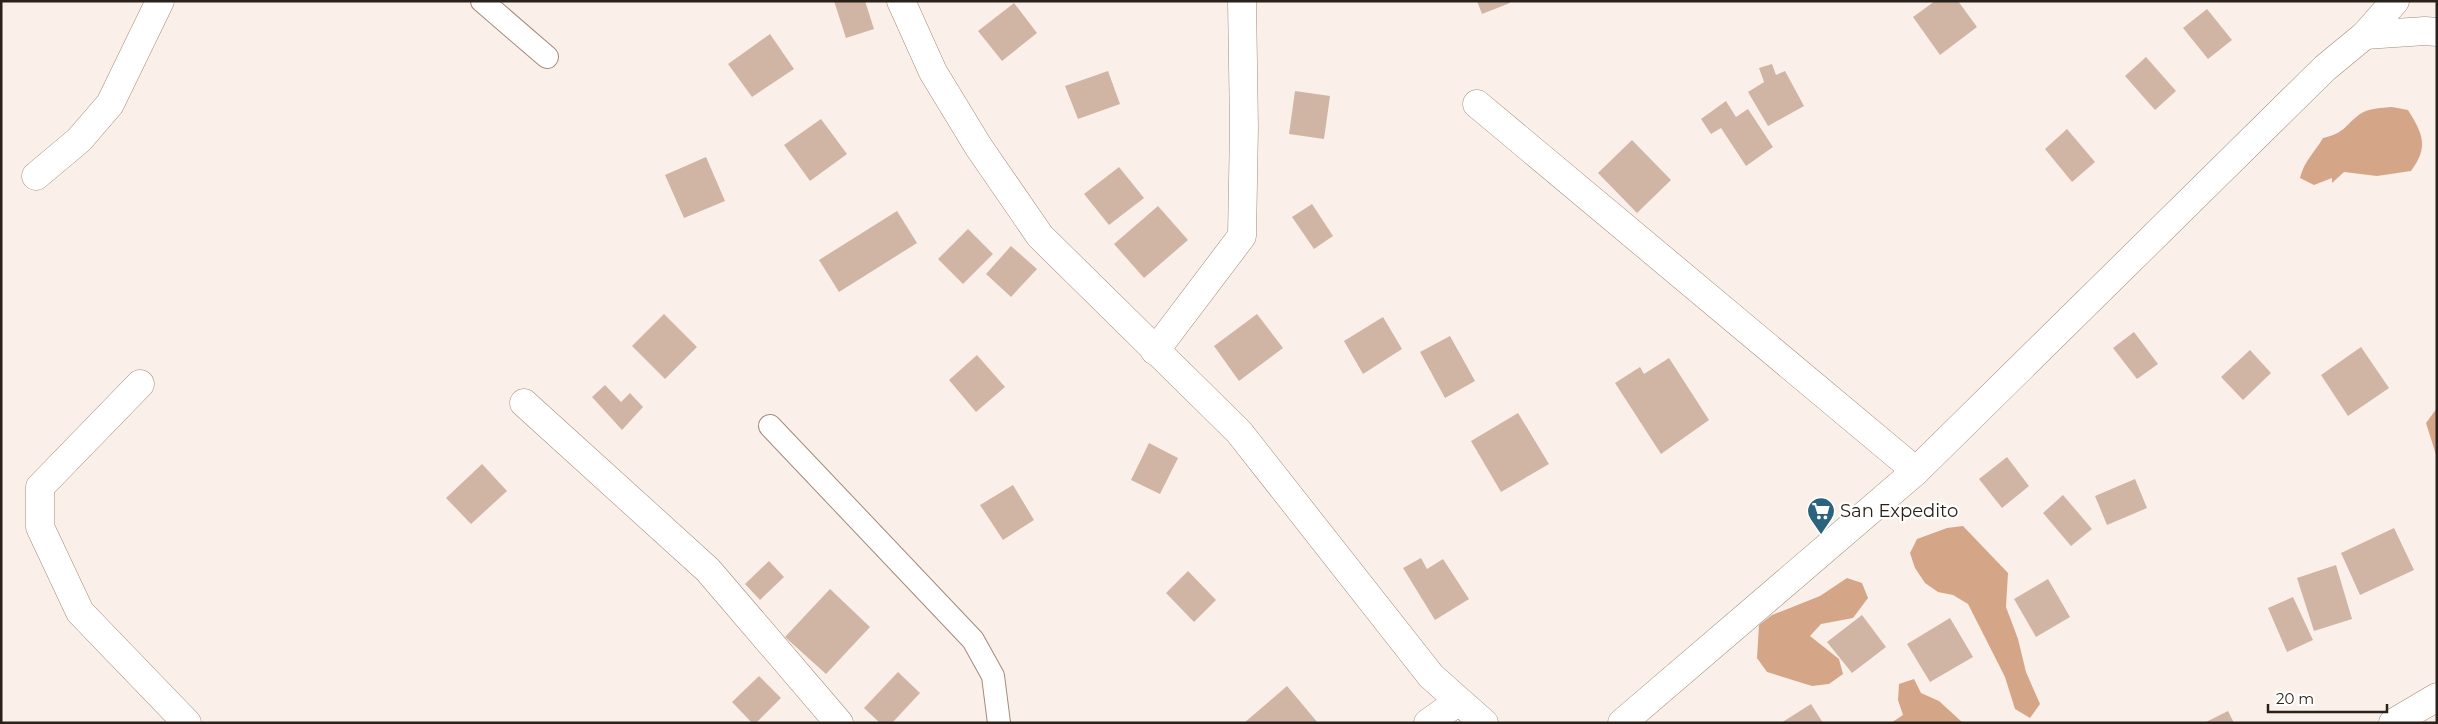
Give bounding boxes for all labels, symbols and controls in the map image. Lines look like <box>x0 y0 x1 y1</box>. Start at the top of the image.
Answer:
supermarket icon: San Expedito <box>1806 496 1836 535</box>
place label: San Expedito <box>1840 500 1958 522</box>
scale bar <box>2268 682 2387 714</box>
text: 20 m <box>2276 689 2314 708</box>

